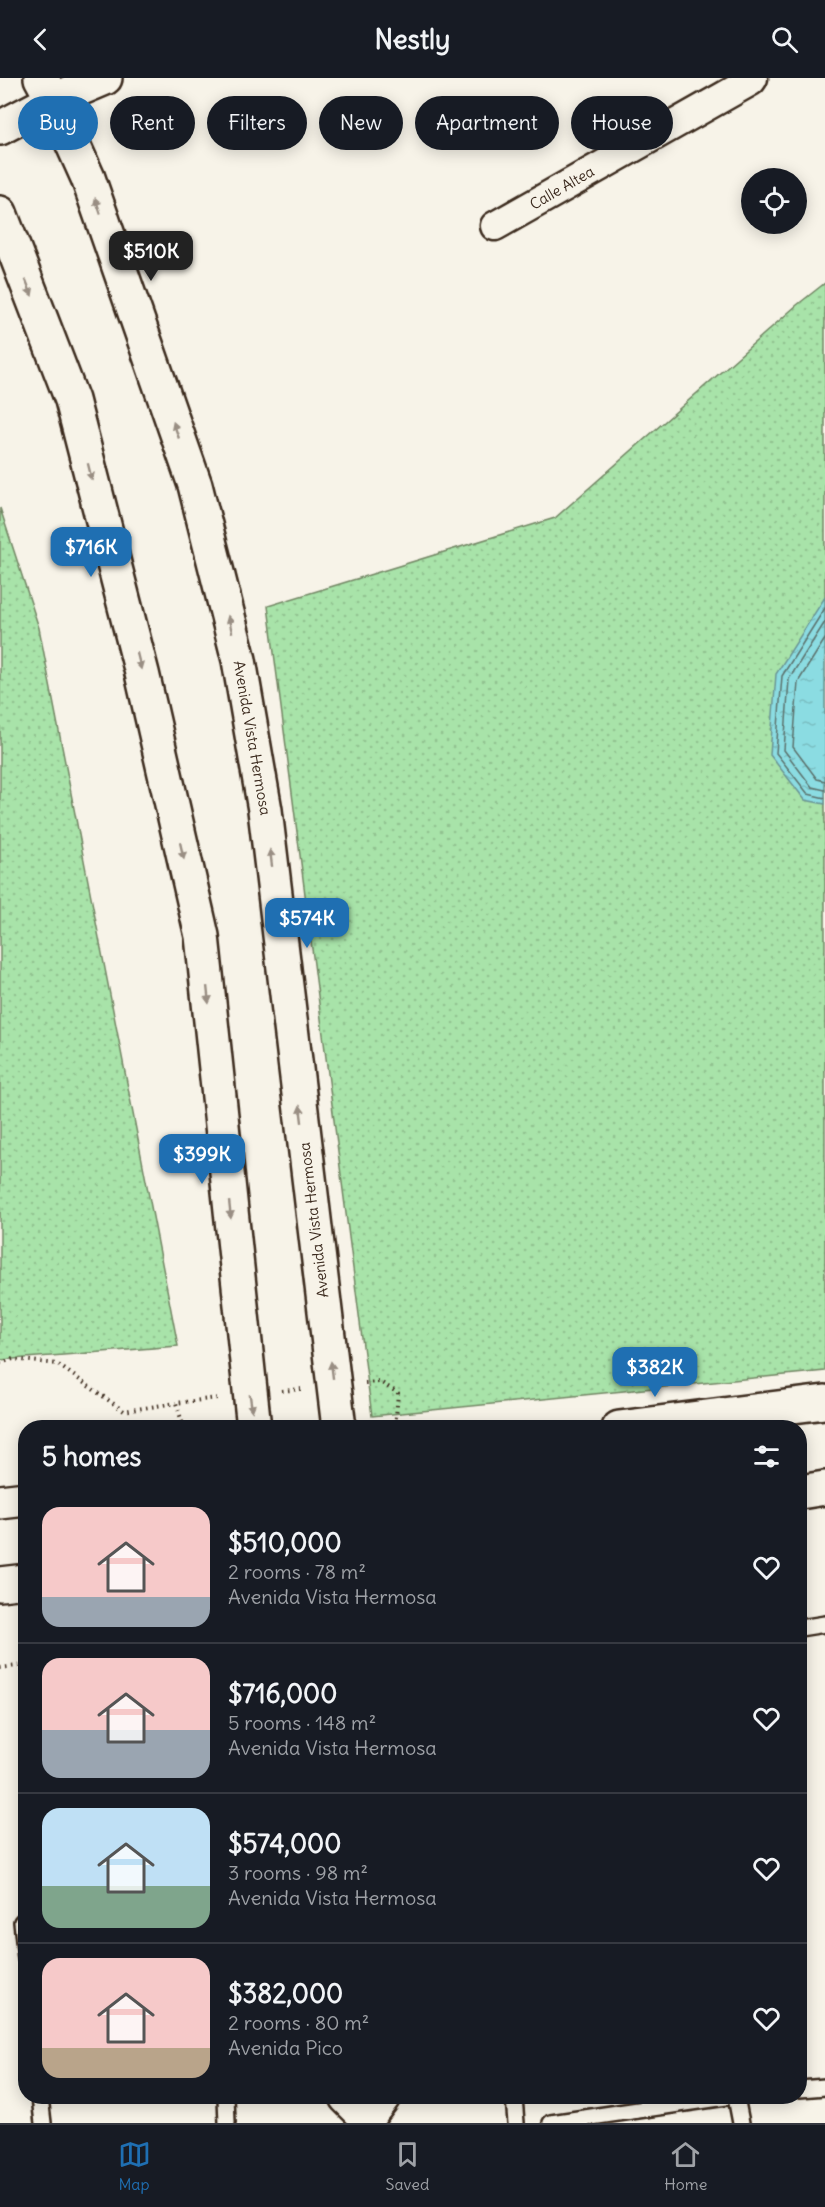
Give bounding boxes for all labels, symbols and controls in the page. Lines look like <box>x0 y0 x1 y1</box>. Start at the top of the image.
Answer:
text: Nestly <box>375 22 450 56</box>
icon: back <box>24 23 57 56</box>
icon: search <box>768 23 801 56</box>
chip: Buy <box>18 96 98 150</box>
chip: Rent <box>110 96 195 150</box>
chip: Filters <box>207 96 307 150</box>
chip: New <box>319 96 403 150</box>
chip: Apartment <box>415 96 559 150</box>
chip: House <box>571 96 673 150</box>
street label: Calle Altea <box>526 161 598 214</box>
map controls <box>741 168 807 234</box>
button: locate <box>741 168 807 234</box>
one-way arrow <box>92 197 102 215</box>
pin: $510K <box>109 231 193 282</box>
text: $510K <box>123 238 179 263</box>
one-way arrow <box>24 279 34 297</box>
one-way arrow <box>171 421 181 439</box>
one-way arrow <box>86 463 96 481</box>
pin: $716K <box>49 527 133 578</box>
text: $716K <box>65 534 117 559</box>
one-way arrow <box>224 615 234 633</box>
one-way arrow <box>135 652 144 670</box>
street label: Avenida Vista Hermosa <box>230 659 276 817</box>
one-way arrow <box>178 842 188 860</box>
one-way arrow <box>266 848 276 867</box>
pin: $574K <box>265 898 349 949</box>
text: $574K <box>279 905 335 930</box>
one-way arrow <box>203 985 213 1004</box>
one-way arrow <box>297 1104 306 1123</box>
pin: $399K <box>160 1134 244 1185</box>
text: $399K <box>173 1141 231 1166</box>
street label: Avenida Vista Hermosa <box>294 1141 332 1299</box>
one-way arrow <box>225 1200 235 1219</box>
pin: $382K <box>613 1347 697 1398</box>
text: $382K <box>626 1354 684 1379</box>
one-way arrow <box>327 1360 337 1379</box>
one-way arrow <box>247 1394 256 1413</box>
text: 5 homes <box>42 1440 141 1473</box>
icon: filters <box>750 1440 783 1473</box>
text: $510,000 <box>228 1526 342 1559</box>
icon: home <box>90 1531 162 1603</box>
icon: heart <box>750 1551 783 1584</box>
text: 2 rooms · 78 m² <box>228 1559 366 1584</box>
text: Avenida Vista Hermosa <box>228 1584 437 1609</box>
text: $716,000 <box>228 1677 337 1710</box>
icon: home <box>90 1682 162 1754</box>
icon: heart <box>750 1702 783 1735</box>
text: 5 rooms · 148 m² <box>228 1710 376 1735</box>
text: Avenida Vista Hermosa <box>228 1735 437 1760</box>
text: $574,000 <box>228 1827 341 1860</box>
icon: home <box>90 1832 162 1904</box>
icon: heart <box>750 1852 783 1885</box>
text: 3 rooms · 98 m² <box>228 1860 368 1885</box>
text: Avenida Vista Hermosa <box>228 1885 437 1910</box>
text: $382,000 <box>228 1977 343 2010</box>
icon: home <box>90 1982 162 2054</box>
icon: heart <box>750 2002 783 2035</box>
text: 2 rooms · 80 m² <box>228 2010 369 2035</box>
text: Avenida Pico <box>228 2035 343 2060</box>
tab: Map <box>118 2138 151 2194</box>
tab: Saved <box>386 2138 429 2194</box>
tab: Home <box>664 2138 707 2194</box>

